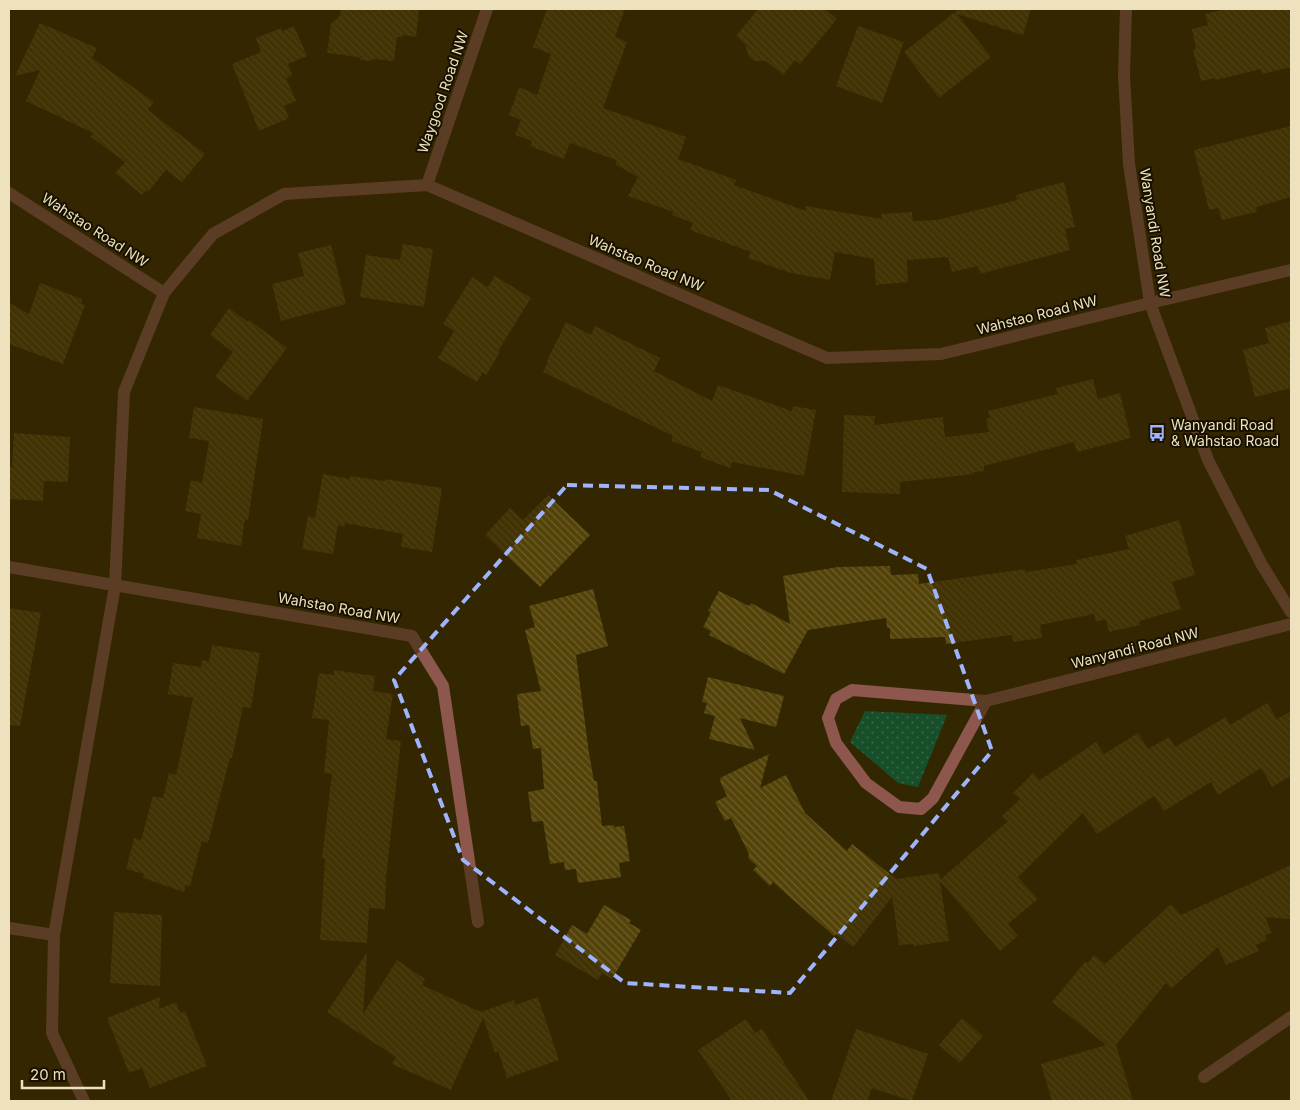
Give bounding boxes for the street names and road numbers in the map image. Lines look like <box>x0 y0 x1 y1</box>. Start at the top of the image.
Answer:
street label: Waygood Road NW <box>414 28 472 155</box>
street label: Wanyandi Road NW <box>1137 167 1174 299</box>
street label: Wahstao Road NW <box>39 189 152 270</box>
street label: Wahstao Road NW <box>586 231 707 295</box>
street label: Wahstao Road NW <box>975 291 1099 338</box>
street label: Wahstao Road NW <box>277 588 402 627</box>
street label: Wanyandi Road NW <box>1069 623 1201 672</box>

